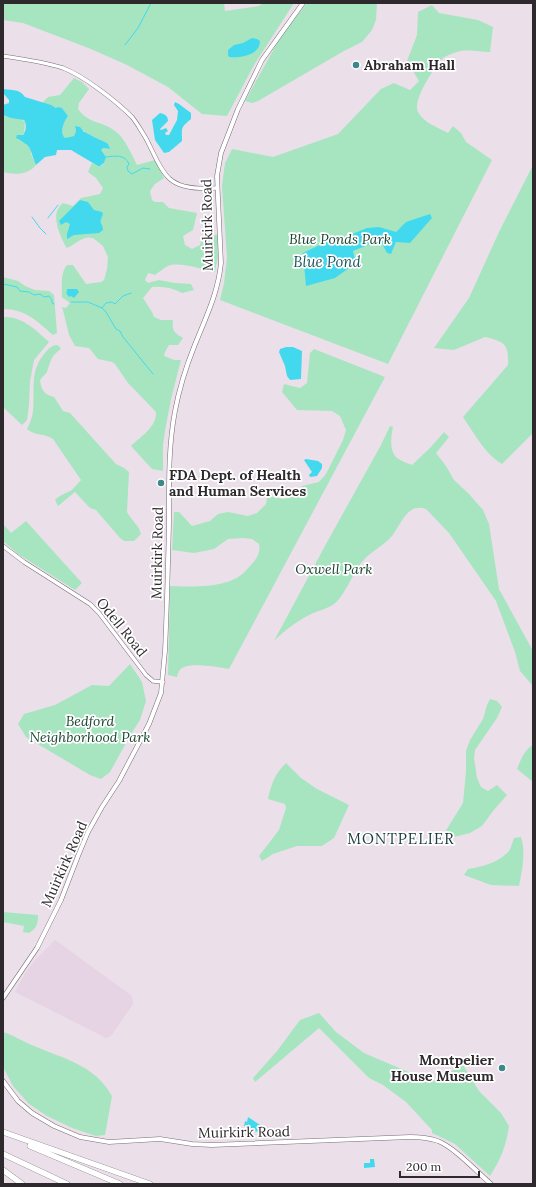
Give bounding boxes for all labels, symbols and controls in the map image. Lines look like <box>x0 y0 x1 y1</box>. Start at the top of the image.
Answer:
place label: Abraham Hall <box>364 56 456 74</box>
marker: Abraham Hall <box>351 60 361 70</box>
street label: Muirkirk Road <box>197 179 217 271</box>
park label: Blue Ponds Park <box>289 230 391 248</box>
water label: Blue Pond <box>293 252 362 271</box>
place label: FDA Dept. of Health and Human Services <box>169 466 306 500</box>
marker: FDA Dept. of Health and Human Services <box>156 478 166 488</box>
street label: Muirkirk Road <box>147 507 167 599</box>
park label: Oxwell Park <box>295 560 373 578</box>
street label: Odell Road <box>93 594 151 660</box>
park label: Bedford Neighborhood Park <box>29 712 151 746</box>
street label: Muirkirk Road <box>37 818 91 910</box>
district label: MONTPELIER <box>347 829 455 848</box>
place label: Montpelier House Museum <box>391 1051 494 1085</box>
marker: Montpelier House Museum <box>497 1063 507 1073</box>
street label: Muirkirk Road <box>198 1122 290 1142</box>
scale bar <box>400 1153 479 1179</box>
text: 200 m <box>406 1159 442 1174</box>

